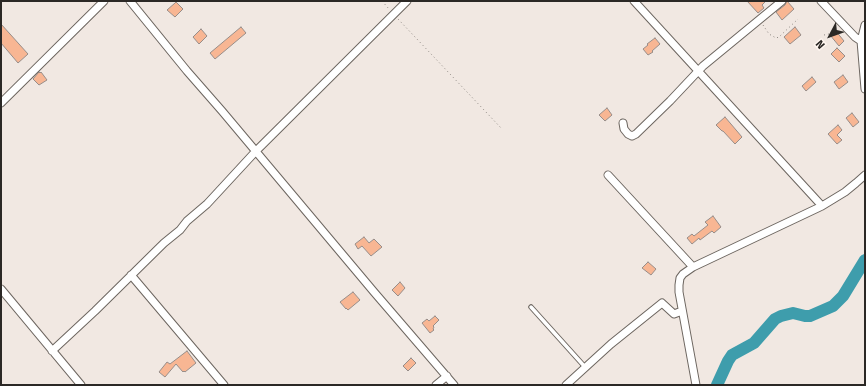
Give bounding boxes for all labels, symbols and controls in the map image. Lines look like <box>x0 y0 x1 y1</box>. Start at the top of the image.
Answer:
north arrow <box>810 16 850 56</box>
text: N <box>813 37 828 51</box>

